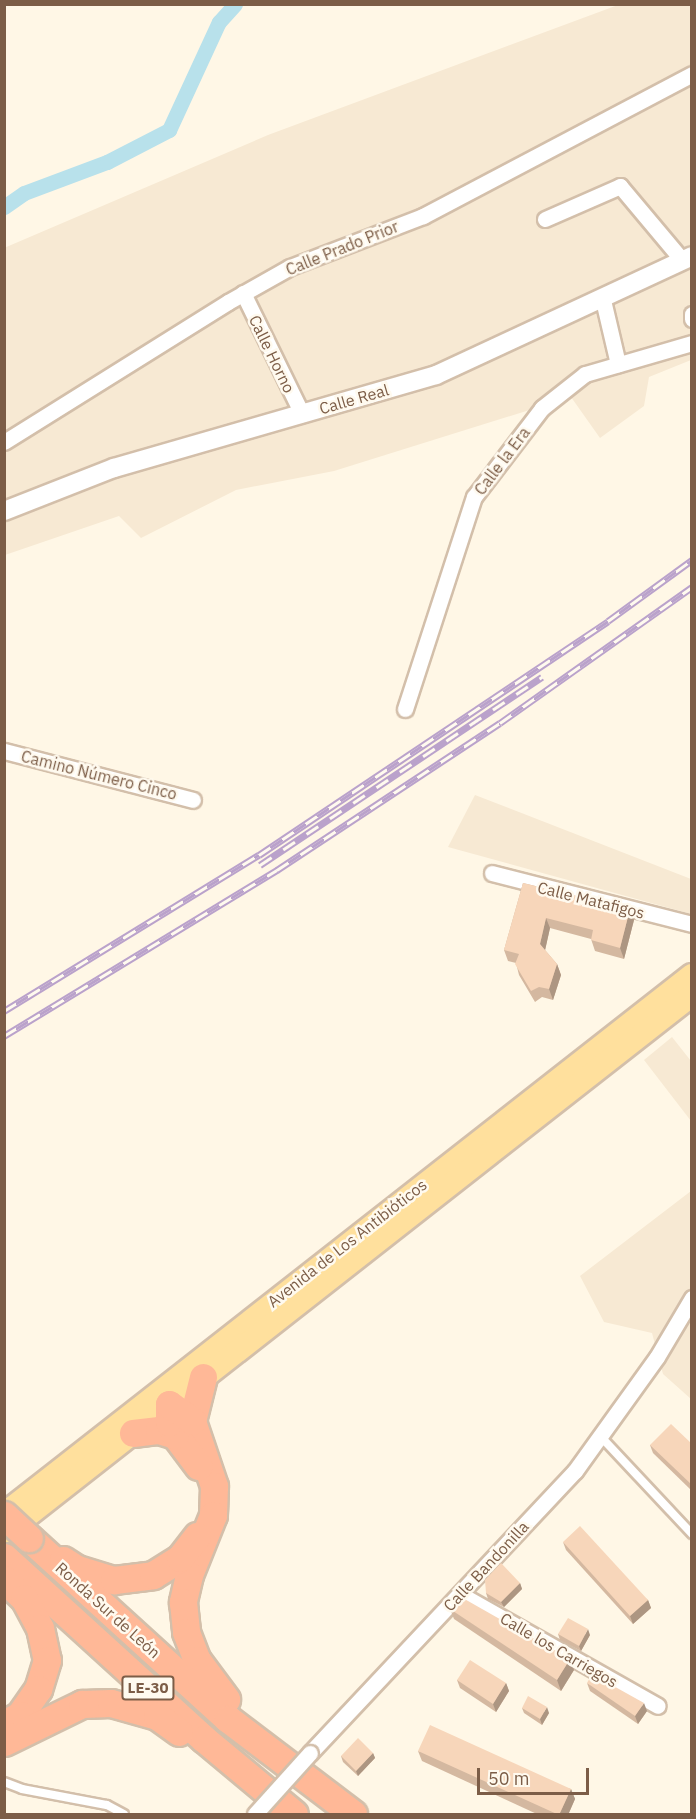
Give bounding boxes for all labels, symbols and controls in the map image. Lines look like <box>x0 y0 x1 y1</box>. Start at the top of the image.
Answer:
street label: Calle Prado Prior <box>283 217 401 279</box>
street label: Calle Horno <box>245 312 299 396</box>
street label: Calle Real <box>317 380 391 418</box>
street label: Calle la Era <box>470 423 534 499</box>
street label: Camino Número Cinco <box>19 746 179 804</box>
street label: Calle Matafigos <box>536 877 646 923</box>
street label: Avenida de Los Antibióticos <box>264 1175 430 1311</box>
street label: Calle Bandonilla <box>439 1517 533 1615</box>
street label: Ronda Sur de León <box>52 1558 164 1662</box>
street label: Calle los Carriegos <box>497 1609 621 1691</box>
road number: LE-30 <box>121 1676 175 1700</box>
scale bar <box>480 1756 592 1794</box>
text: 50 m <box>488 1767 530 1790</box>

